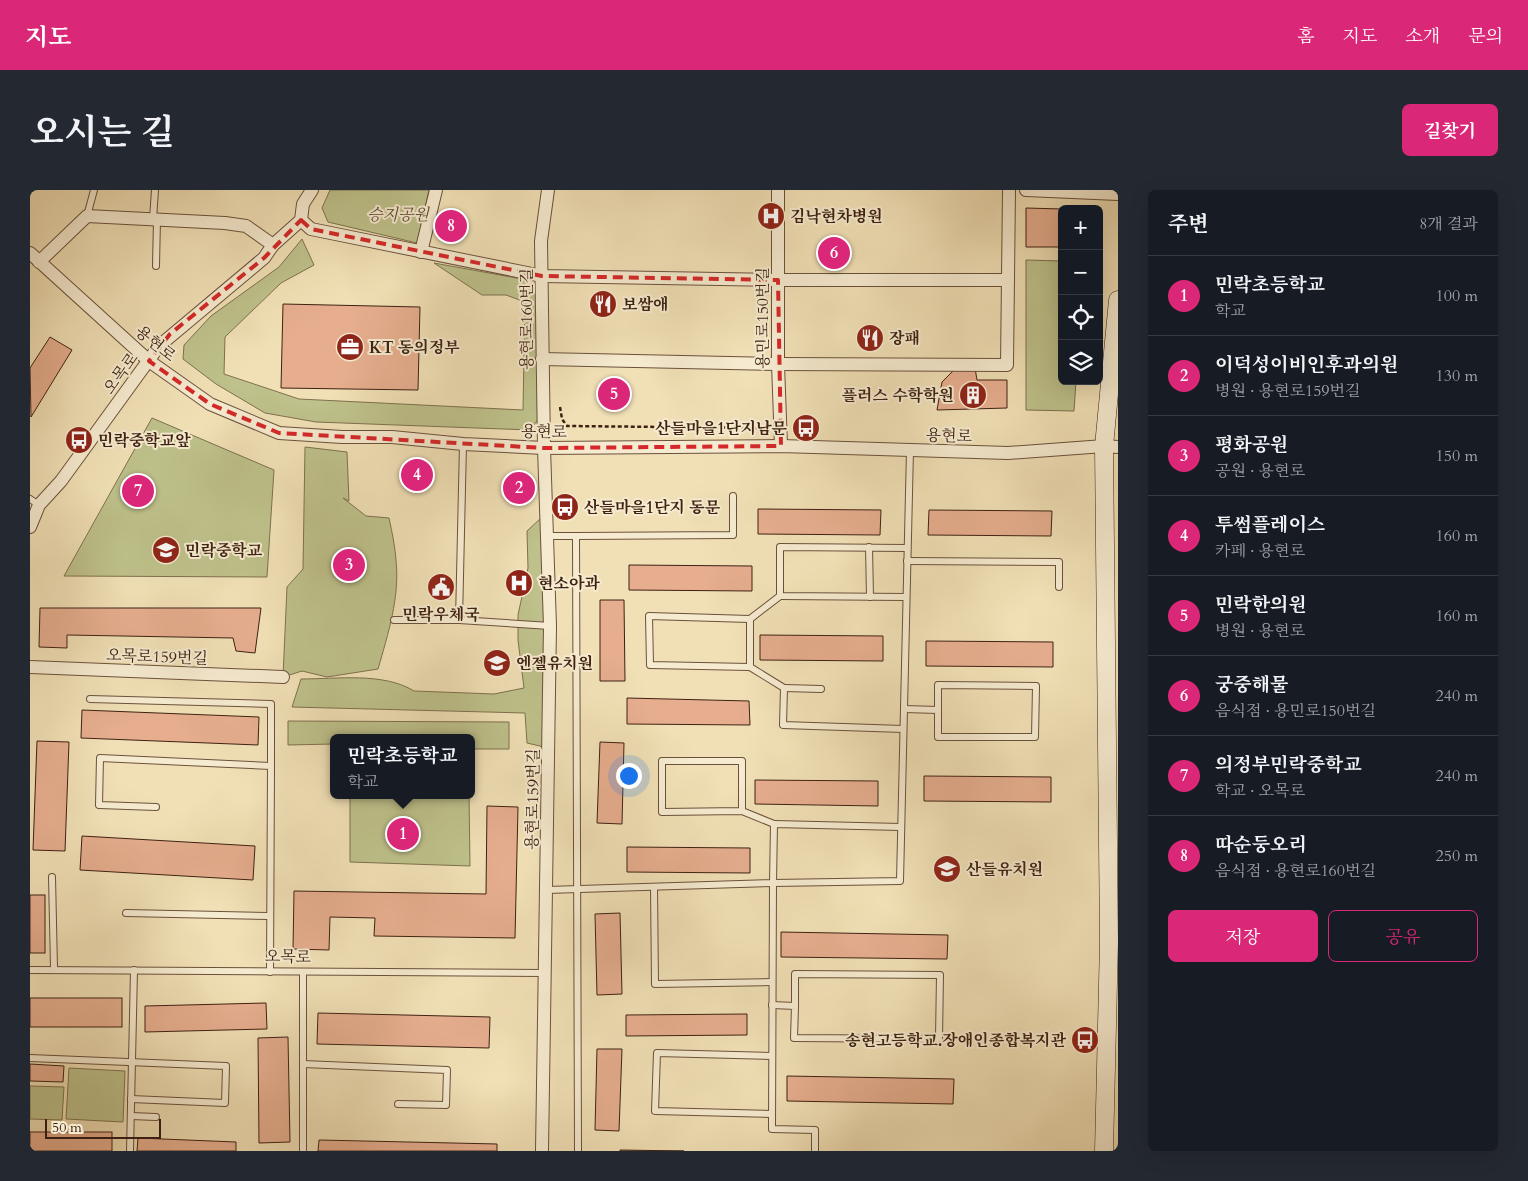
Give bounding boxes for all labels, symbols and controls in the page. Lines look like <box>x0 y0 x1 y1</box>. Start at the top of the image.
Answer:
text: 지도 <box>25 21 71 54</box>
text: 홈 <box>1297 24 1315 49</box>
text: 지도 <box>1343 24 1377 49</box>
text: 소개 <box>1405 24 1440 49</box>
text: 문의 <box>1468 24 1503 49</box>
button: 길찾기 <box>1402 104 1498 156</box>
text: 오시는 길 <box>30 109 175 157</box>
hospital icon: 김낙현차병원 <box>756 201 786 231</box>
park label: 승지공원 <box>367 204 430 226</box>
map controls <box>1058 205 1103 385</box>
button: + <box>1058 205 1103 250</box>
place label: 김낙현차병원 <box>790 206 883 228</box>
pin: 8 <box>435 207 467 245</box>
text: 주변 <box>1168 210 1209 239</box>
text: 8개 결과 <box>1419 213 1478 235</box>
pin: 6 <box>818 234 850 272</box>
button: − <box>1058 250 1103 295</box>
street label: 용민로150번길 <box>752 267 774 369</box>
street label: 용현로160번길 <box>516 268 538 370</box>
text: 민락초등학교 <box>1215 272 1325 298</box>
text: 1 <box>1180 285 1188 307</box>
text: 100 m <box>1436 285 1478 307</box>
restaurant icon: 보쌈애 <box>588 289 618 319</box>
place label: 보쌈애 <box>622 294 668 316</box>
button: locate <box>1058 295 1103 340</box>
text: 학교 <box>1215 300 1246 322</box>
street label: 용현로 <box>130 321 181 367</box>
restaurant icon: 장패 <box>855 323 885 353</box>
place label: 장패 <box>889 328 920 350</box>
office icon: KT 동의정부 <box>335 332 365 362</box>
place label: KT 동의정부 <box>369 337 460 359</box>
button: layers <box>1058 340 1103 385</box>
street label: 오목로 <box>98 348 144 399</box>
text: 이덕성이비인후과의원 <box>1215 352 1399 378</box>
text: 2 <box>1180 365 1188 387</box>
text: 130 m <box>1436 365 1478 387</box>
pin: 5 <box>598 375 630 413</box>
building icon: 플러스 수학학원 <box>958 380 988 410</box>
text: 병원 · 용현로159번길 <box>1215 380 1360 402</box>
place label: 플러스 수학학원 <box>842 385 954 407</box>
bus stop icon: 산들마을1단지남문 <box>791 413 821 443</box>
place label: 산들마을1단지남문 <box>655 418 788 440</box>
street label: 용현로 <box>521 421 568 443</box>
street label: 용현로 <box>925 424 973 448</box>
bus stop icon: 민락중학교앞 <box>64 425 94 455</box>
place label: 민락중학교앞 <box>98 430 191 452</box>
text: 평화공원 <box>1215 432 1288 458</box>
text: 3 <box>1180 445 1188 467</box>
text: 150 m <box>1436 445 1478 467</box>
pin: 4 <box>401 456 433 494</box>
text: 공원 · 용현로 <box>1215 460 1305 482</box>
pin: 2 <box>503 469 535 507</box>
pin: 7 <box>122 472 154 510</box>
bus stop icon: 산들마을1단지 동문 <box>550 492 580 522</box>
place label: 산들마을1단지 동문 <box>584 497 721 519</box>
text: 투썸플레이스 <box>1215 512 1325 538</box>
text: 4 <box>1180 525 1188 547</box>
text: 160 m <box>1436 525 1478 547</box>
school or university icon: 민락중학교 <box>151 535 181 565</box>
place label: 민락중학교 <box>185 540 263 562</box>
text: 카페 · 용현로 <box>1215 540 1305 562</box>
pin: 3 <box>333 546 365 584</box>
hospital icon: 현소아과 <box>504 568 534 598</box>
public building icon: 민락우체국 <box>426 572 456 602</box>
place label: 현소아과 <box>538 573 600 595</box>
text: 민락한의원 <box>1215 592 1307 618</box>
place label: 민락우체국 <box>402 604 480 626</box>
text: 5 <box>1180 605 1188 627</box>
text: 160 m <box>1436 605 1478 627</box>
text: 병원 · 용현로 <box>1215 620 1305 642</box>
street label: 오목로159번길 <box>106 644 208 670</box>
school or university icon: 엔젤유치원 <box>482 648 512 678</box>
place label: 엔젤유치원 <box>516 653 593 675</box>
text: 궁중해물 <box>1215 672 1288 698</box>
text: 6 <box>1180 685 1188 707</box>
text: 240 m <box>1436 685 1478 707</box>
text: 음식점 · 용민로150번길 <box>1215 700 1376 722</box>
popup <box>330 734 475 799</box>
text: 민락초등학교 <box>347 743 458 769</box>
street label: 용현로159번길 <box>521 748 545 850</box>
text: 의정부민락중학교 <box>1215 752 1362 778</box>
your location <box>616 763 642 789</box>
text: 7 <box>1180 765 1188 787</box>
text: 240 m <box>1436 765 1478 787</box>
text: 학교 <box>347 771 378 793</box>
text: 학교 · 오목로 <box>1215 780 1305 802</box>
pin: 1 <box>387 815 419 853</box>
text: 따순둥오리 <box>1215 832 1307 858</box>
text: 8 <box>1180 845 1188 867</box>
text: 250 m <box>1436 845 1478 867</box>
school or university icon: 산들유치원 <box>932 854 962 884</box>
place label: 산들유치원 <box>966 859 1043 881</box>
text: 음식점 · 용현로160번길 <box>1215 860 1376 882</box>
button: 저장 <box>1168 910 1318 962</box>
button: 공유 <box>1328 910 1478 962</box>
street label: 오목로 <box>265 946 312 968</box>
bus stop icon: 송현고등학교.장애인종합복지관 <box>1070 1025 1100 1055</box>
place label: 송현고등학교.장애인종합복지관 <box>845 1030 1067 1052</box>
scale bar <box>45 1116 161 1139</box>
text: 50 m <box>52 1118 82 1137</box>

